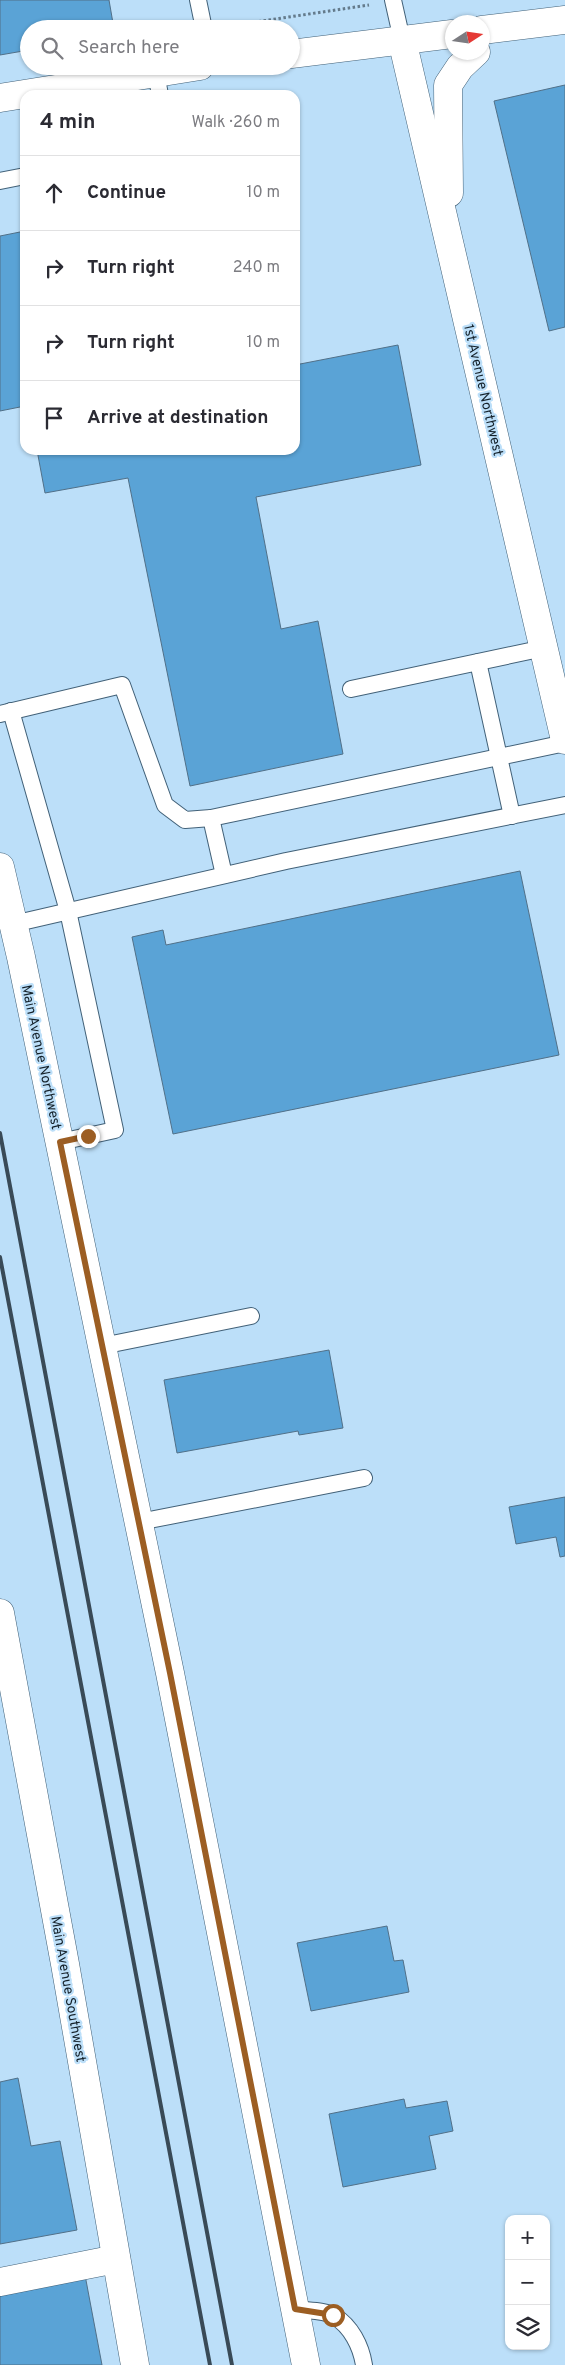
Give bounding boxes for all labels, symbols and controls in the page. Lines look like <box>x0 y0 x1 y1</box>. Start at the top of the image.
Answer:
north arrow <box>445 15 490 60</box>
search box <box>20 20 300 75</box>
icon: search <box>38 34 66 62</box>
text: Search here <box>78 36 180 60</box>
text: 4 min <box>40 109 96 136</box>
text: Walk · 260 m <box>191 113 280 133</box>
icon: ahead <box>40 179 68 207</box>
text: Continue <box>87 181 166 205</box>
text: 10 m <box>246 183 280 203</box>
icon: right <box>40 254 68 282</box>
text: Turn right <box>87 256 175 280</box>
text: 240 m <box>233 258 280 278</box>
street label: 1st Avenue Northwest <box>459 323 506 458</box>
icon: right <box>40 329 68 357</box>
text: Turn right <box>87 331 175 355</box>
text: 10 m <box>246 333 280 353</box>
icon: arrive <box>40 404 68 432</box>
text: Arrive at destination <box>87 406 268 430</box>
street label: Main Avenue Northwest <box>17 983 64 1131</box>
route end <box>77 1125 100 1148</box>
street label: Main Avenue Southwest <box>46 1915 89 2064</box>
map controls <box>505 2215 550 2350</box>
button: + <box>505 2215 550 2260</box>
button: − <box>505 2260 550 2305</box>
route start <box>322 2304 345 2327</box>
button: layers <box>505 2305 550 2350</box>

